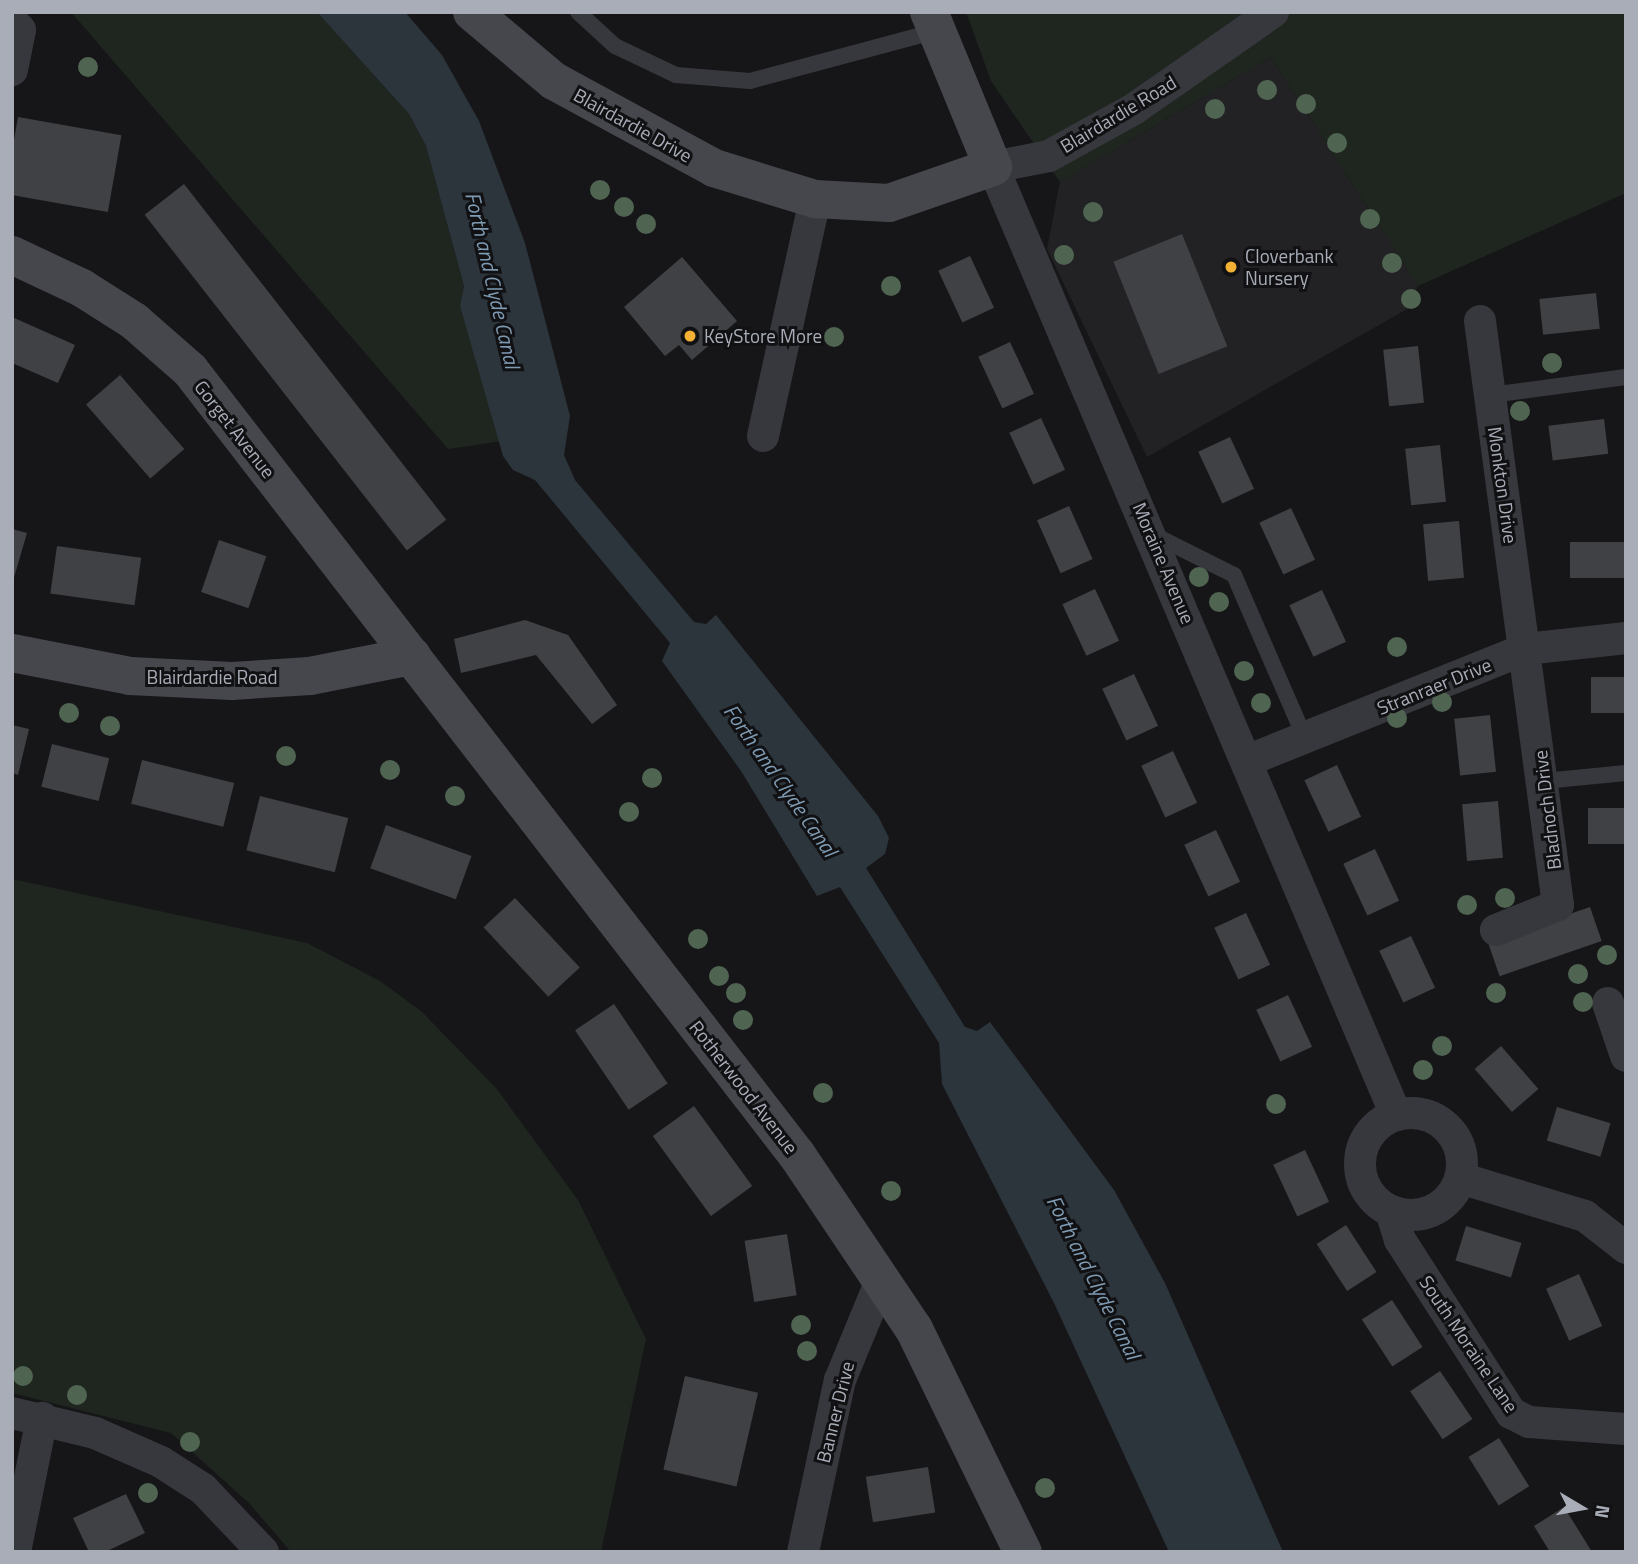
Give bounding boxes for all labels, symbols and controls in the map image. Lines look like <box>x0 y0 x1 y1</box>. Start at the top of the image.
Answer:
street label: Blairdardie Road <box>1056 70 1180 158</box>
street label: Blairdardie Drive <box>570 83 696 167</box>
water label: Forth and Clyde Canal <box>460 189 526 371</box>
place label: Cloverbank Nursery <box>1245 245 1334 289</box>
marker: Cloverbank Nursery <box>1223 259 1239 275</box>
place label: KeyStore More <box>704 325 822 347</box>
marker: KeyStore More <box>682 328 698 344</box>
street label: Gorget Avenue <box>190 376 280 482</box>
street label: Monkton Drive <box>1484 425 1522 545</box>
street label: Moraine Avenue <box>1128 499 1200 627</box>
street label: Stranraer Drive <box>1374 653 1494 719</box>
street label: Blairdardie Road <box>146 666 278 688</box>
water label: Forth and Clyde Canal <box>719 699 843 861</box>
street label: Bladnoch Drive <box>1528 749 1566 871</box>
street label: Rotherwood Avenue <box>685 1016 803 1158</box>
water label: Forth and Clyde Canal <box>1042 1191 1146 1363</box>
street label: South Moraine Lane <box>1415 1271 1523 1417</box>
street label: Banner Drive <box>811 1359 859 1465</box>
north arrow <box>1547 1473 1617 1543</box>
text: N <box>1588 1503 1619 1521</box>

